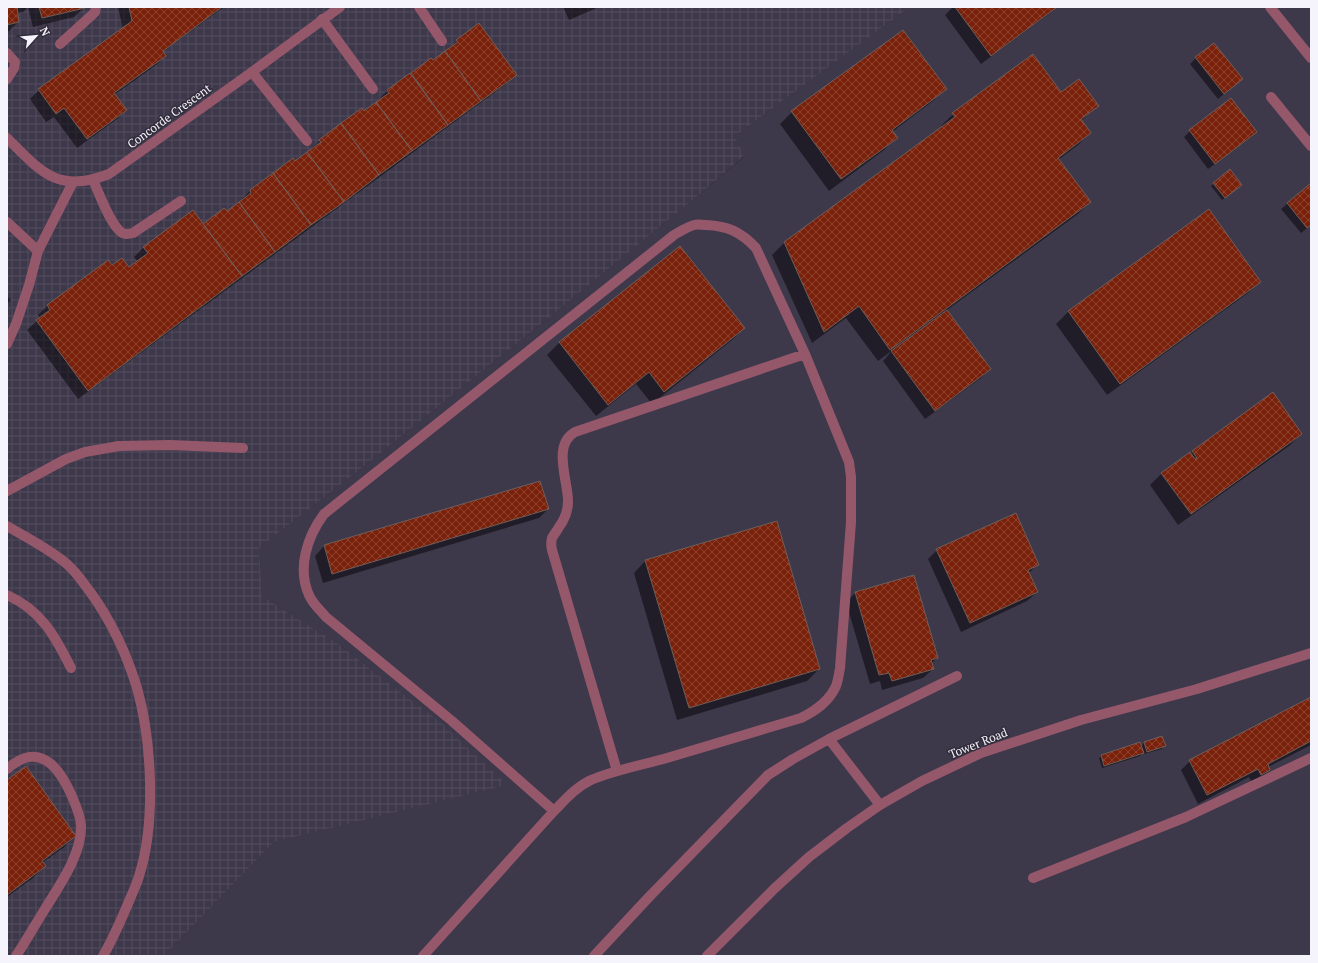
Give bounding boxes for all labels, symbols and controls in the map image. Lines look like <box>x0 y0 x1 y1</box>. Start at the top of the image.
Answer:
north arrow <box>16 16 56 56</box>
text: N <box>37 25 53 39</box>
street label: Concorde Crescent <box>124 80 214 151</box>
street label: Tower Road <box>946 724 1010 762</box>

